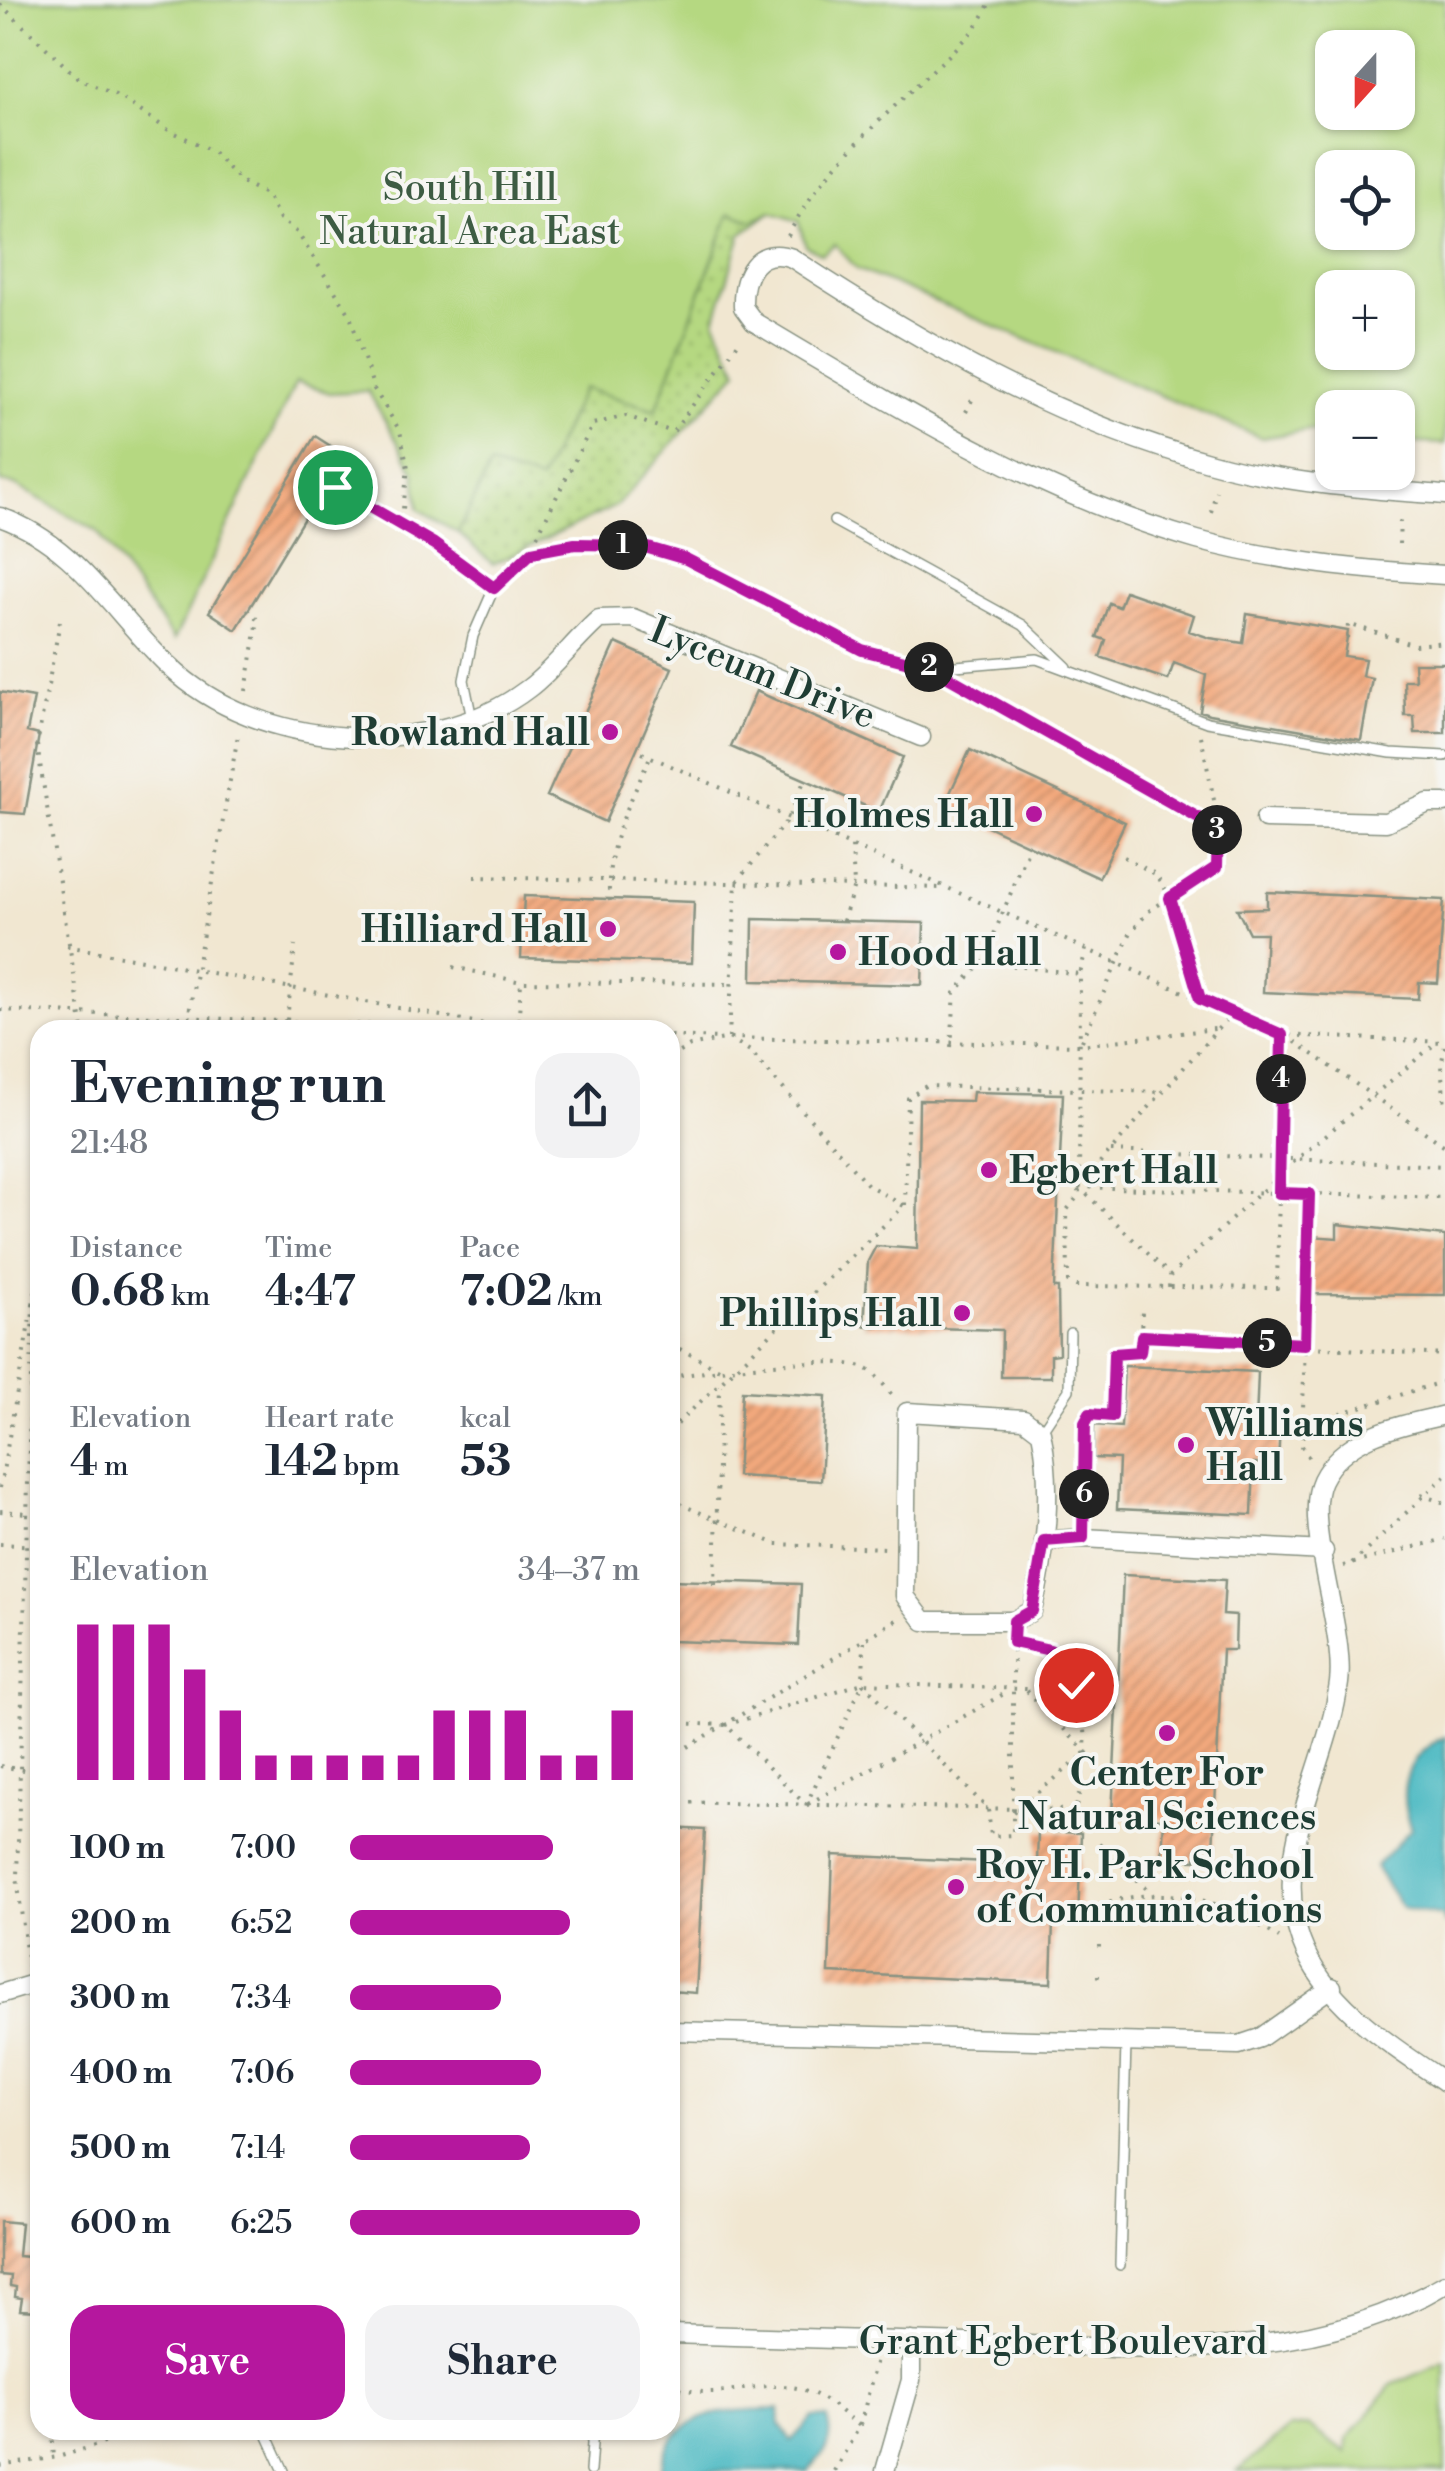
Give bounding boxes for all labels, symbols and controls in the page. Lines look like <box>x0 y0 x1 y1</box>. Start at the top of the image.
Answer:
north arrow <box>1315 30 1415 130</box>
map controls <box>1315 30 1415 490</box>
button: locate <box>1315 150 1415 250</box>
park label: South Hill Natural Area East <box>320 165 620 256</box>
button: + <box>1315 270 1415 370</box>
button: − <box>1315 390 1415 490</box>
pin <box>293 445 378 530</box>
icon: arrive <box>308 460 363 515</box>
pin: 1 <box>598 520 648 570</box>
text: 1 <box>616 527 630 562</box>
street label: Lyceum Drive <box>643 607 882 740</box>
pin: 2 <box>904 642 954 692</box>
text: 2 <box>920 649 938 684</box>
place label: Rowland Hall <box>351 710 590 757</box>
marker: Rowland Hall <box>599 721 621 743</box>
place label: Holmes Hall <box>793 792 1014 839</box>
marker: Holmes Hall <box>1023 803 1045 825</box>
pin: 3 <box>1192 805 1242 855</box>
text: 3 <box>1209 812 1225 847</box>
place label: Hilliard Hall <box>361 907 588 954</box>
marker: Hilliard Hall <box>597 918 619 940</box>
place label: Hood Hall <box>858 930 1041 977</box>
marker: Hood Hall <box>827 941 849 963</box>
text: Evening run <box>70 1051 386 1120</box>
button: share <box>535 1053 640 1158</box>
pin: 4 <box>1256 1054 1306 1104</box>
text: 4 <box>1272 1061 1290 1096</box>
text: 21:48 <box>70 1123 148 1163</box>
place label: Egbert Hall <box>1009 1148 1218 1195</box>
marker: Egbert Hall <box>978 1159 1000 1181</box>
text: Distance <box>70 1231 183 1266</box>
text: Time <box>265 1231 332 1266</box>
text: Pace <box>460 1231 520 1266</box>
text: 0.68 <box>70 1266 165 1319</box>
text: 4:47 <box>265 1266 356 1319</box>
text: 7:02 <box>460 1266 552 1319</box>
text: km <box>165 1279 210 1314</box>
text: /km <box>552 1279 603 1314</box>
place label: Phillips Hall <box>719 1291 942 1338</box>
marker: Phillips Hall <box>951 1302 973 1324</box>
pin: 5 <box>1242 1318 1292 1368</box>
text: 5 <box>1258 1325 1276 1360</box>
text: Elevation <box>70 1401 191 1436</box>
text: Heart rate <box>265 1401 394 1436</box>
text: kcal <box>460 1401 511 1436</box>
place label: Williams Hall <box>1205 1401 1364 1492</box>
marker: Williams Hall <box>1175 1434 1197 1456</box>
text: 4 <box>70 1436 98 1489</box>
text: 142 <box>265 1436 338 1489</box>
text: 53 <box>460 1436 511 1489</box>
text: m <box>98 1449 128 1484</box>
text: bpm <box>338 1449 400 1484</box>
pin: 6 <box>1059 1469 1109 1519</box>
text: 6 <box>1075 1476 1093 1511</box>
text: Elevation <box>70 1550 209 1590</box>
text: 34–37 m <box>518 1550 640 1590</box>
pin <box>1034 1643 1119 1728</box>
icon: check <box>1049 1658 1104 1713</box>
marker: Center For Natural Sciences <box>1156 1722 1178 1744</box>
place label: Center For Natural Sciences <box>1018 1750 1316 1841</box>
text: 100 m <box>70 1828 165 1868</box>
text: 7:00 <box>230 1828 296 1868</box>
place label: Roy H. Park School of Communications <box>976 1843 1322 1934</box>
marker: Roy H. Park School of Communications <box>945 1876 967 1898</box>
text: 200 m <box>70 1903 171 1943</box>
text: 6:52 <box>230 1903 293 1943</box>
text: 300 m <box>70 1978 170 2018</box>
text: 7:34 <box>230 1978 291 2018</box>
text: 400 m <box>70 2053 172 2093</box>
text: 7:06 <box>230 2053 294 2093</box>
text: 500 m <box>70 2128 171 2168</box>
text: 7:14 <box>230 2128 285 2168</box>
text: 600 m <box>70 2203 171 2243</box>
text: 6:25 <box>230 2203 293 2243</box>
button: Save <box>70 2305 345 2420</box>
button: Share <box>365 2305 640 2420</box>
street label: Grant Egbert Boulevard <box>859 2319 1268 2366</box>

